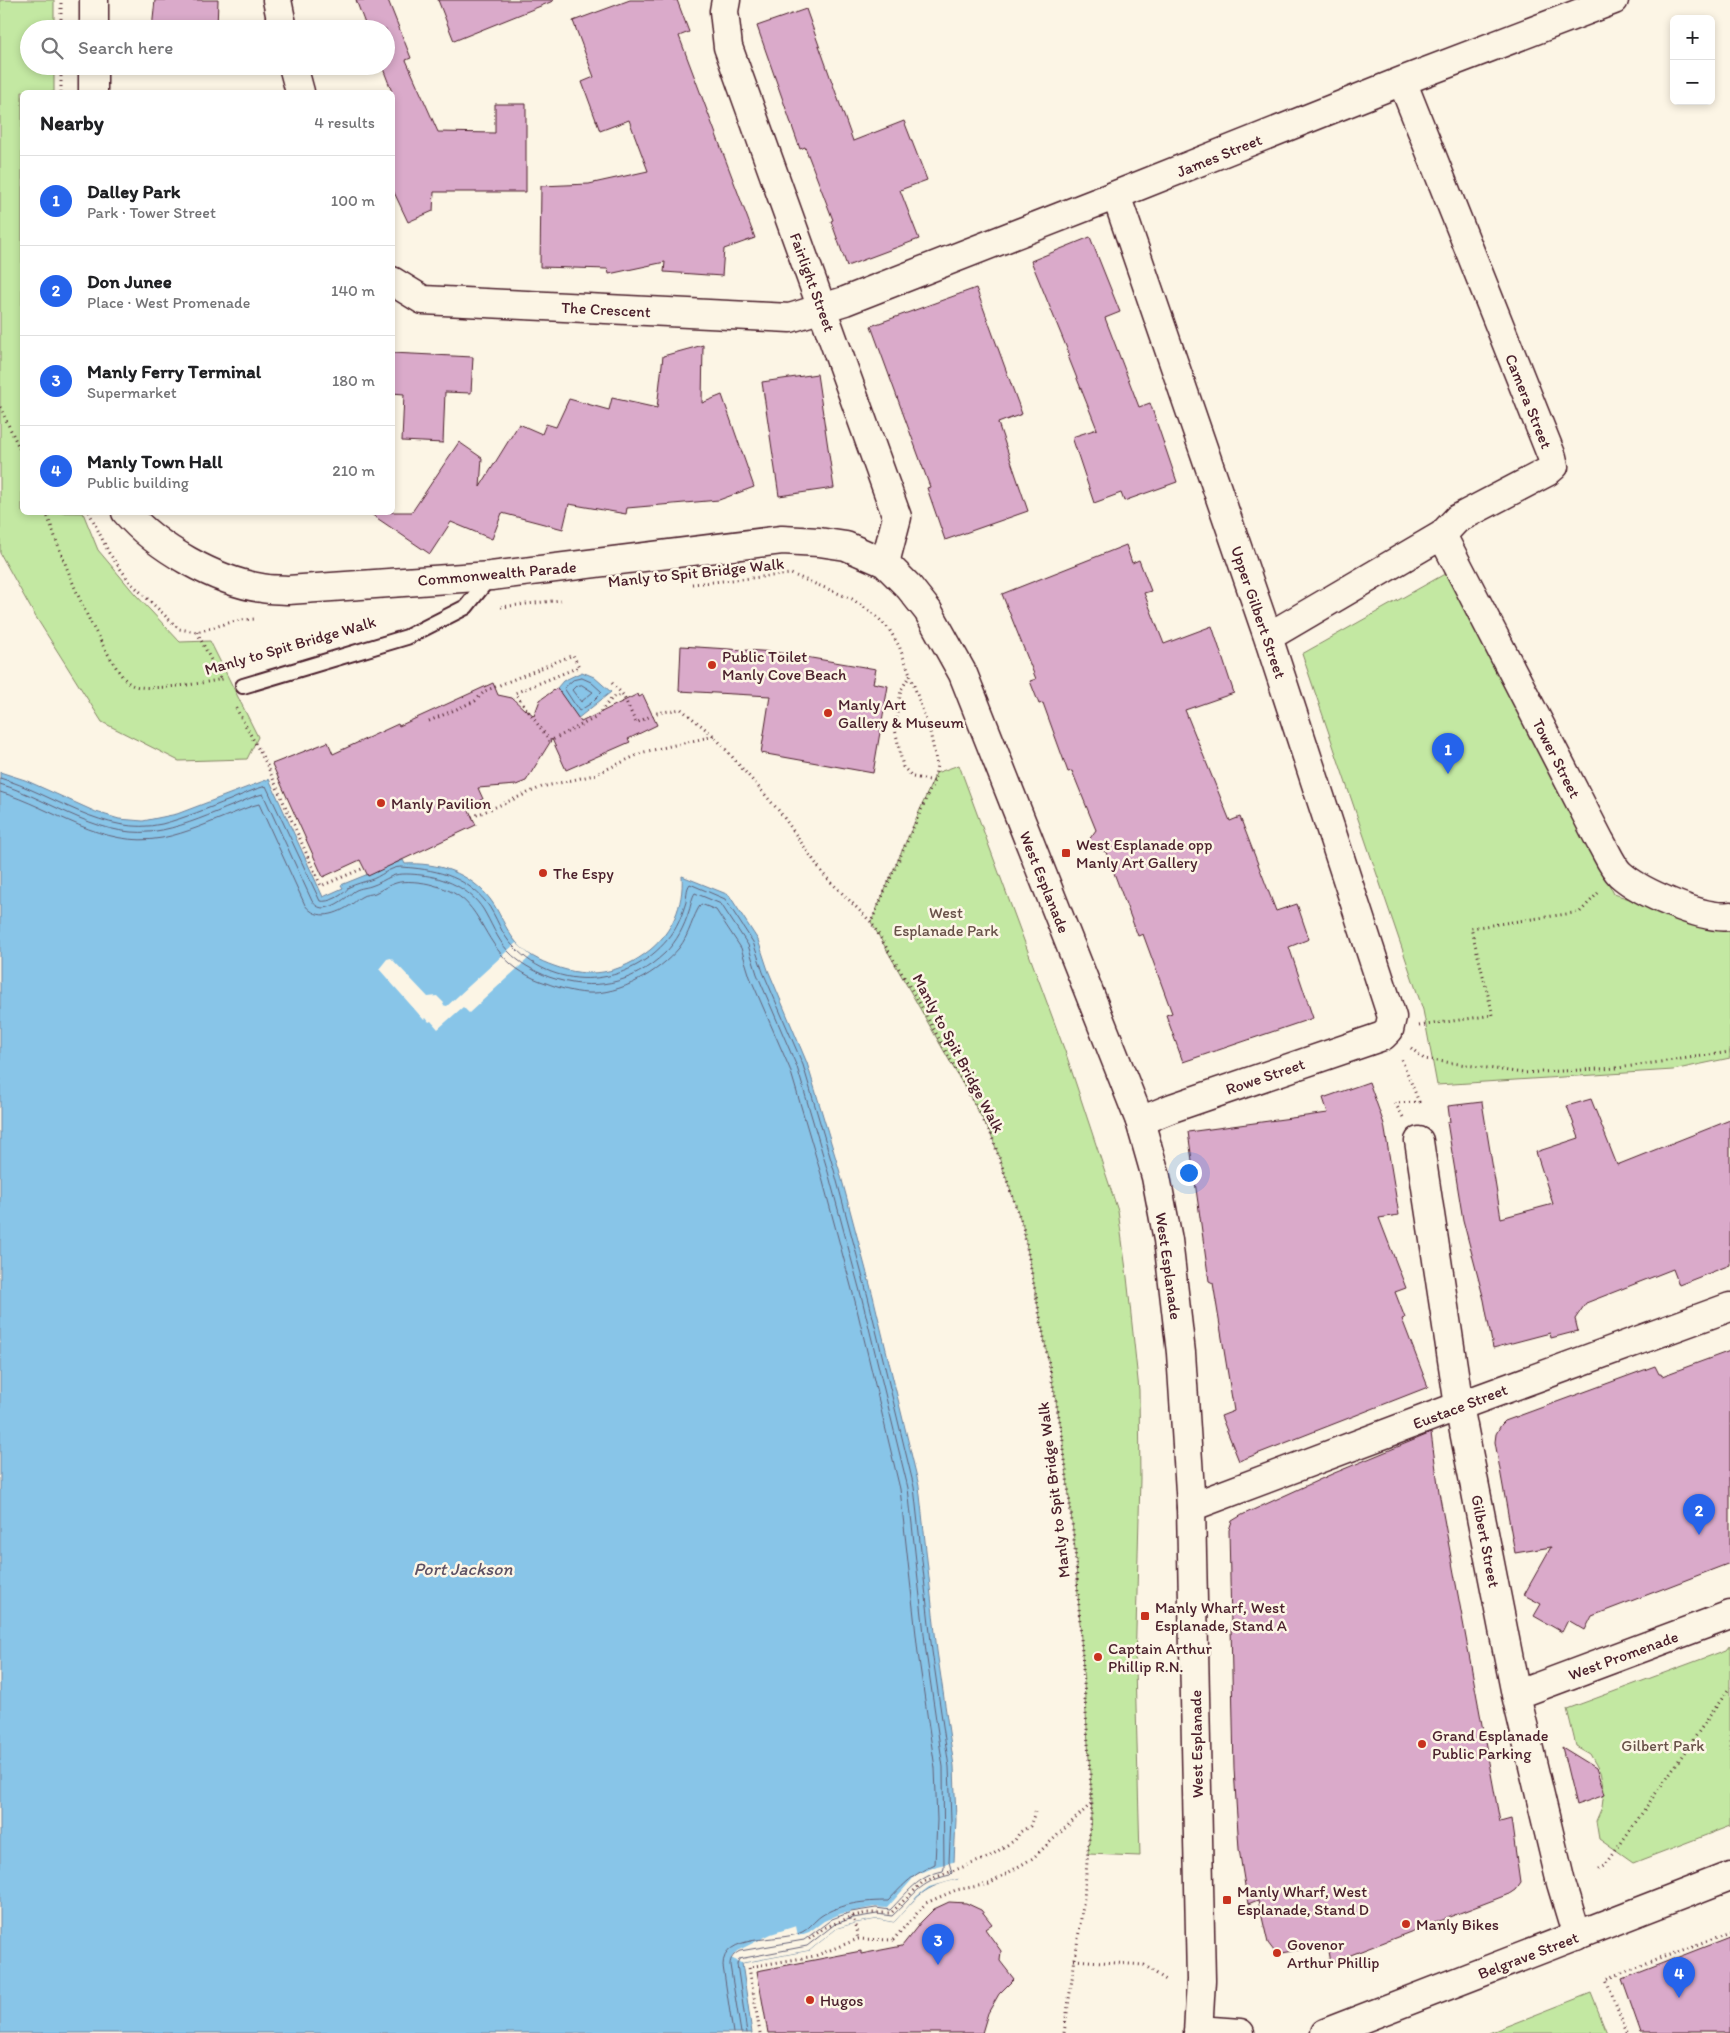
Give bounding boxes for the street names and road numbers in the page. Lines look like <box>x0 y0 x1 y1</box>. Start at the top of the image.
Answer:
street label: James Street <box>1174 130 1265 181</box>
street label: Fairlight Street <box>786 230 839 334</box>
street label: The Crescent <box>561 298 651 321</box>
street label: Camera Street <box>1501 351 1556 451</box>
street label: Upper Gilbert Street <box>1227 543 1290 681</box>
street label: Manly to Spit Bridge Walk <box>607 554 785 591</box>
street label: Commonwealth Parade <box>417 557 577 590</box>
street label: Manly to Spit Bridge Walk <box>202 612 378 679</box>
street label: Tower Street <box>1528 715 1585 801</box>
street label: West Esplanade <box>1015 828 1074 936</box>
street label: Manly to Spit Bridge Walk <box>909 971 1009 1136</box>
street label: Rowe Street <box>1223 1054 1307 1099</box>
street label: West Esplanade <box>1152 1211 1185 1321</box>
street label: Eustace Street <box>1410 1380 1510 1433</box>
street label: Manly to Spit Bridge Walk <box>1033 1401 1074 1579</box>
street label: Gilbert Street <box>1467 1493 1504 1589</box>
street label: West Promenade <box>1566 1627 1681 1684</box>
street label: West Esplanade <box>1186 1689 1207 1798</box>
street label: Belgrave Street <box>1475 1928 1581 1983</box>

